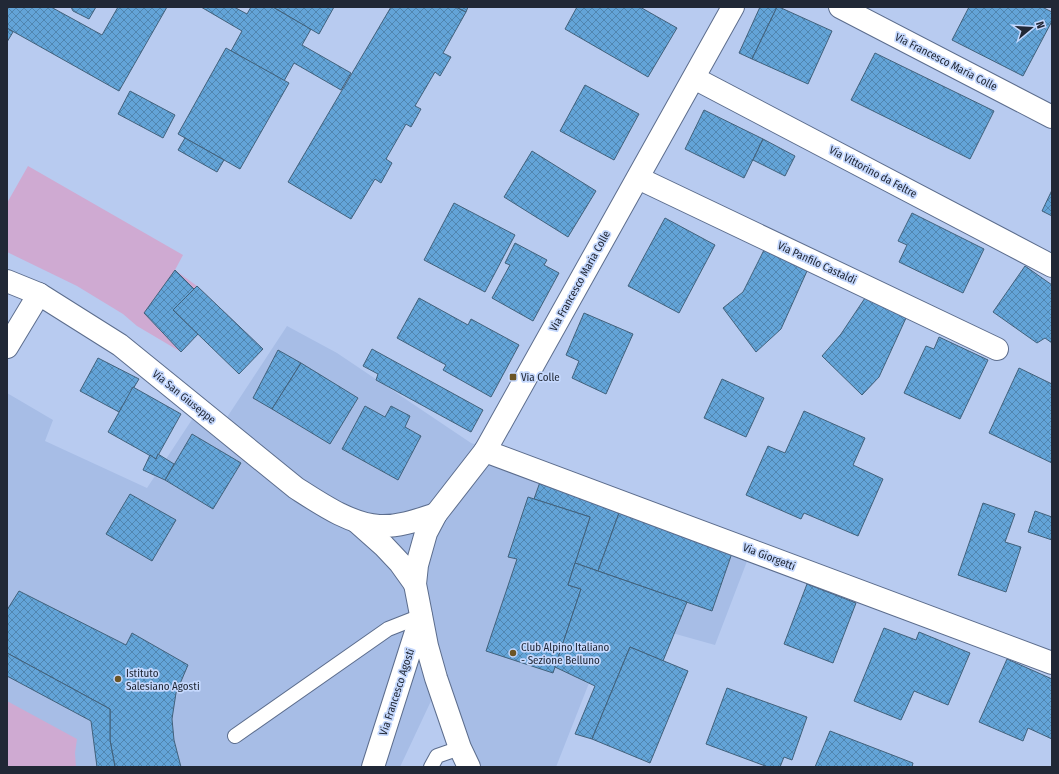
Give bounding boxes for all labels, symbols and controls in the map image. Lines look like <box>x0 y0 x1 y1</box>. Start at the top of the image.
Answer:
north arrow <box>1011 8 1051 48</box>
text: N <box>1033 20 1047 30</box>
street label: Via Francesco Maria Colle <box>893 31 999 93</box>
street label: Via Vittorino da Feltre <box>827 143 919 201</box>
street label: Via Francesco Maria Colle <box>547 228 613 334</box>
street label: Via Panfilo Castaldi <box>776 239 859 287</box>
street label: Via San Giuseppe <box>150 368 218 426</box>
place label: Via Colle <box>521 371 560 384</box>
marker: Via Colle <box>508 372 518 382</box>
street label: Via Giorgetti <box>741 541 797 573</box>
place label: Club Alpino Italiano - Sezione Belluno <box>521 641 610 667</box>
street label: Via Francesco Agosti <box>377 647 417 737</box>
marker: Club Alpino Italiano - Sezione Belluno <box>508 648 518 658</box>
place label: Istituto Salesiano Agosti <box>126 667 200 693</box>
marker: Istituto Salesiano Agosti <box>113 674 123 684</box>

